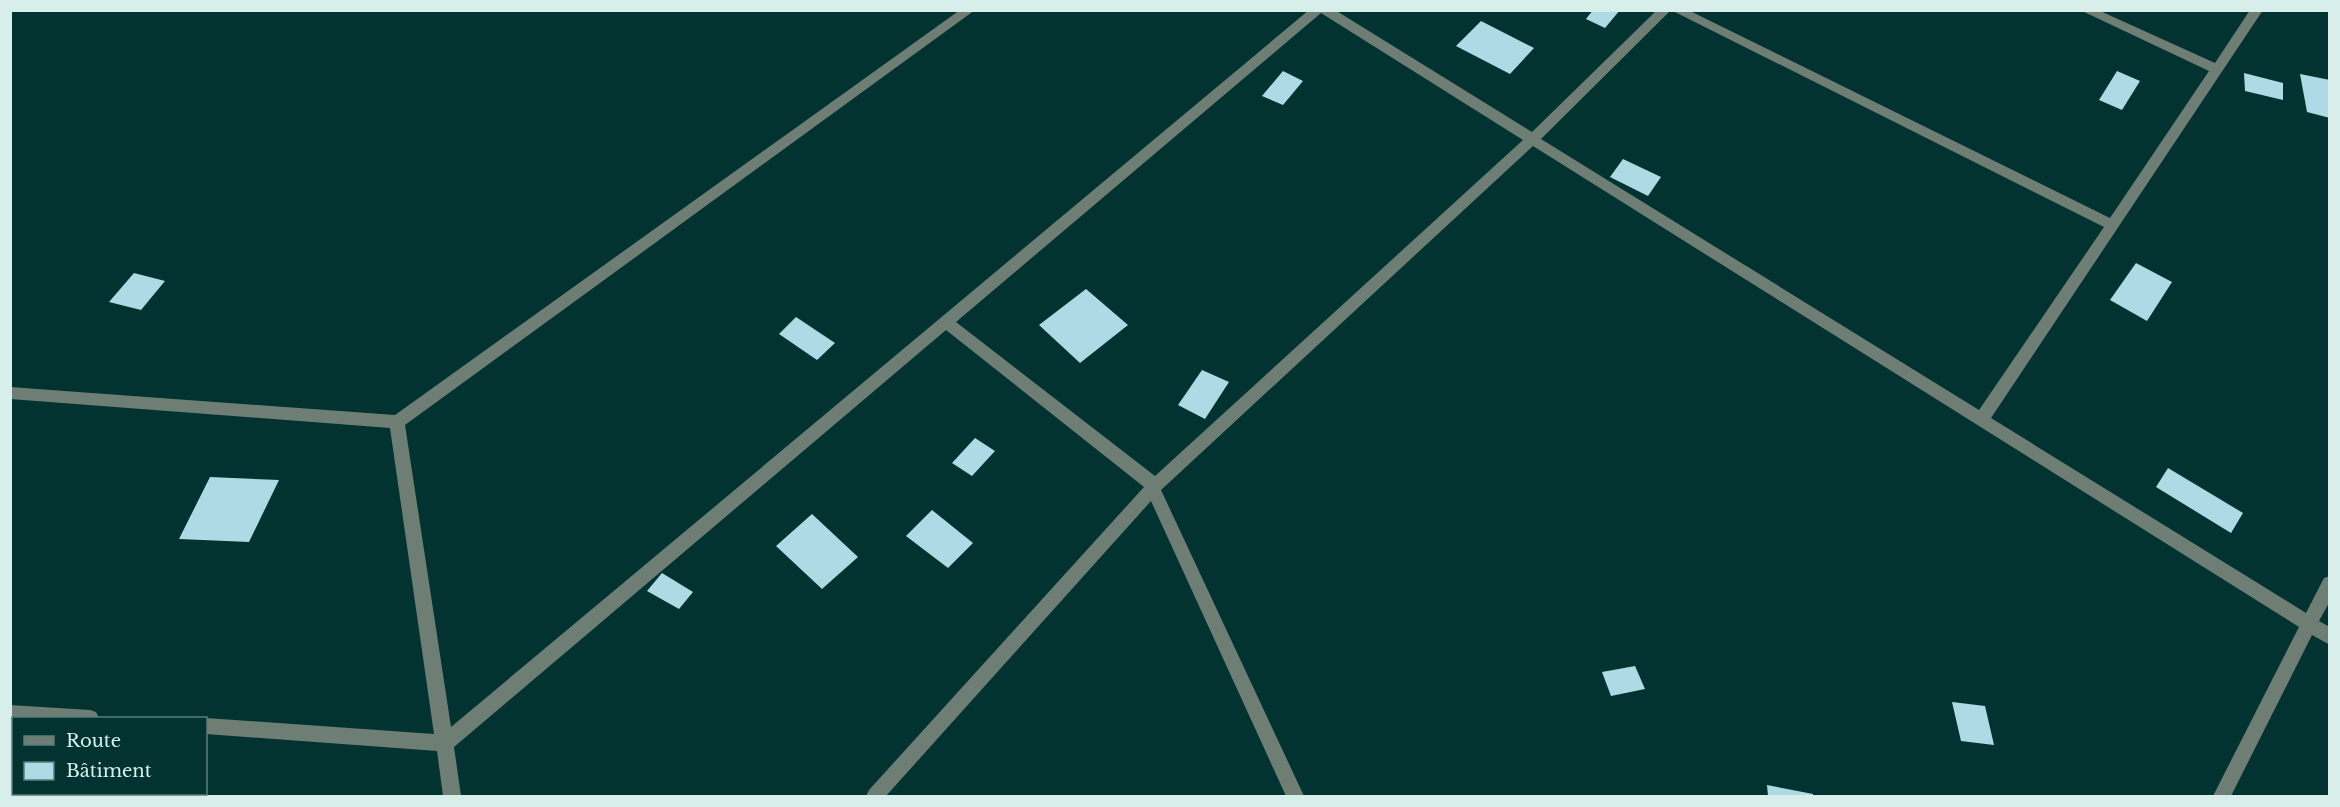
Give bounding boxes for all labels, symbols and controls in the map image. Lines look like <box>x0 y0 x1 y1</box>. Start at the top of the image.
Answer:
legend <box>12 717 207 795</box>
text: Route <box>66 730 121 752</box>
text: Bâtiment <box>66 760 152 782</box>

